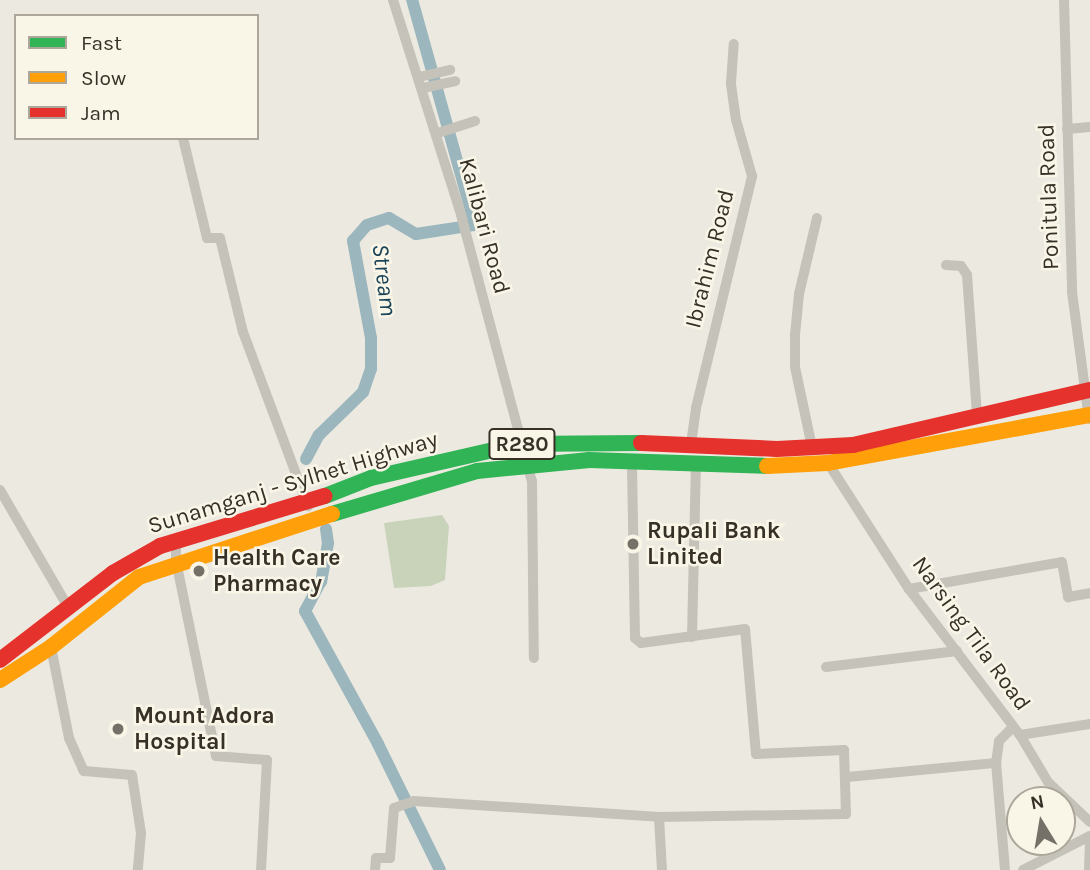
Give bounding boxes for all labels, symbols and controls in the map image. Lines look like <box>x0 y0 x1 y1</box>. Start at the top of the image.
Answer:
legend <box>14 14 259 140</box>
text: Fast <box>81 31 122 55</box>
text: Slow <box>81 66 126 90</box>
text: Jam <box>81 101 121 125</box>
street label: Ponitula Road <box>1033 124 1065 270</box>
street label: Kalibari Road <box>453 155 515 297</box>
street label: Ibrahim Road <box>679 187 741 331</box>
water label: Stream <box>365 242 403 318</box>
street label: Sunamganj - Sylhet Highway <box>145 426 441 540</box>
road number: R280 <box>487 426 557 462</box>
place label: Rupali Bank Linited <box>647 517 780 571</box>
marker: Rupali Bank Linited <box>625 536 641 552</box>
place label: Health Care Pharmacy <box>213 544 340 598</box>
street label: Narsing Tila Road <box>906 552 1036 716</box>
marker: Health Care Pharmacy <box>191 563 207 579</box>
place label: Mount Adora Hospital <box>134 702 275 756</box>
marker: Mount Adora Hospital <box>108 719 128 739</box>
north arrow <box>1006 786 1076 856</box>
text: N <box>1029 790 1046 814</box>

